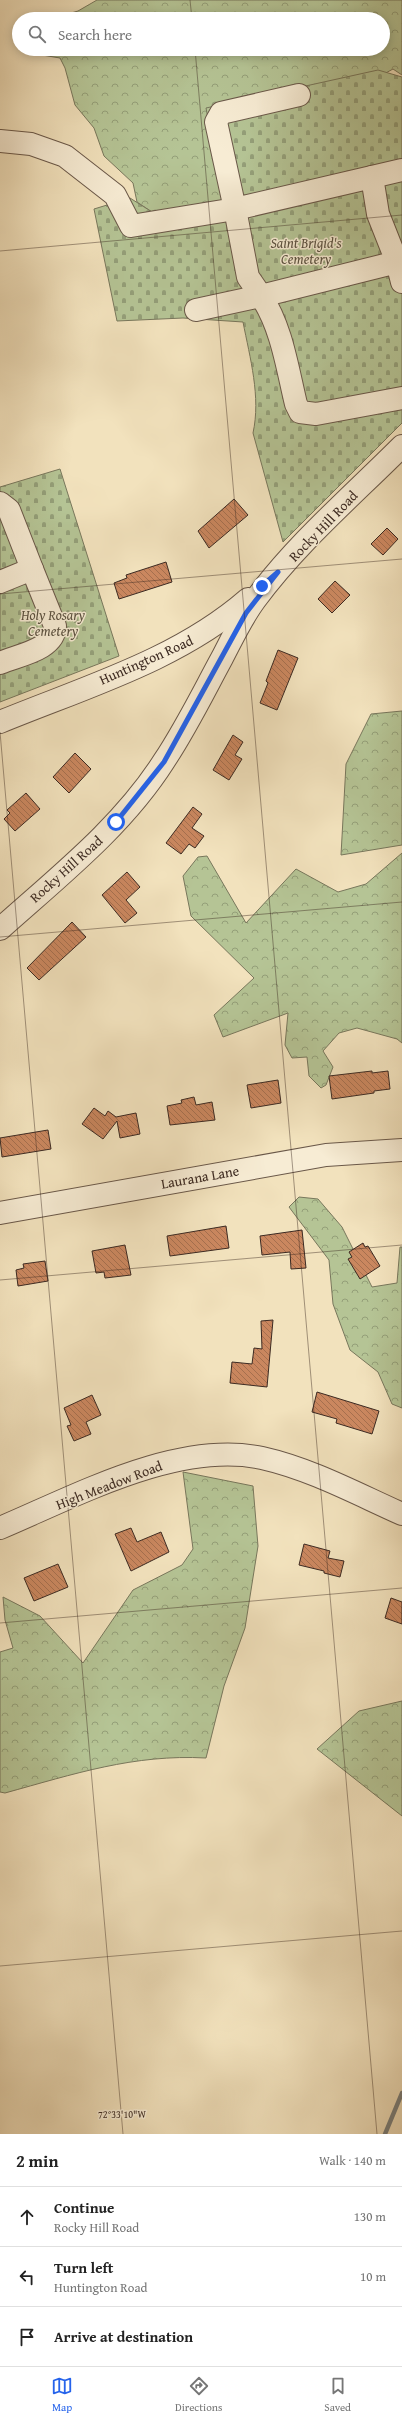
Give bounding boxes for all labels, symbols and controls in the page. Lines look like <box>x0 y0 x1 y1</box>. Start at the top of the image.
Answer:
search box <box>12 12 390 56</box>
icon: search <box>26 23 48 45</box>
text: Search here <box>58 24 132 45</box>
park label: Saint Brigid's Cemetery <box>270 233 342 269</box>
street label: Rocky Hill Road <box>284 486 362 566</box>
route end <box>253 577 271 595</box>
park label: Holy Rosary Cemetery <box>20 605 86 641</box>
street label: Huntington Road <box>96 630 197 690</box>
route start <box>107 813 125 831</box>
street label: Rocky Hill Road <box>25 830 107 907</box>
street label: Laurana Lane <box>160 1160 241 1194</box>
street label: High Meadow Road <box>53 1455 166 1514</box>
text: 72°33'10"W <box>98 2107 146 2122</box>
text: 2 min <box>16 2148 58 2173</box>
text: Walk · 140 m <box>319 2151 386 2170</box>
text: Continue <box>54 2197 115 2218</box>
icon: ahead <box>16 2206 38 2228</box>
text: 130 m <box>354 2207 386 2226</box>
text: Rocky Hill Road <box>54 2218 139 2237</box>
text: Turn left <box>54 2257 113 2278</box>
icon: left <box>16 2266 38 2288</box>
text: 10 m <box>360 2267 386 2286</box>
text: Huntington Road <box>54 2278 148 2297</box>
icon: arrive <box>16 2326 38 2348</box>
text: Arrive at destination <box>54 2326 193 2347</box>
tab: Map <box>51 2375 73 2415</box>
tab: Directions <box>175 2375 222 2415</box>
tab: Saved <box>324 2375 351 2415</box>

